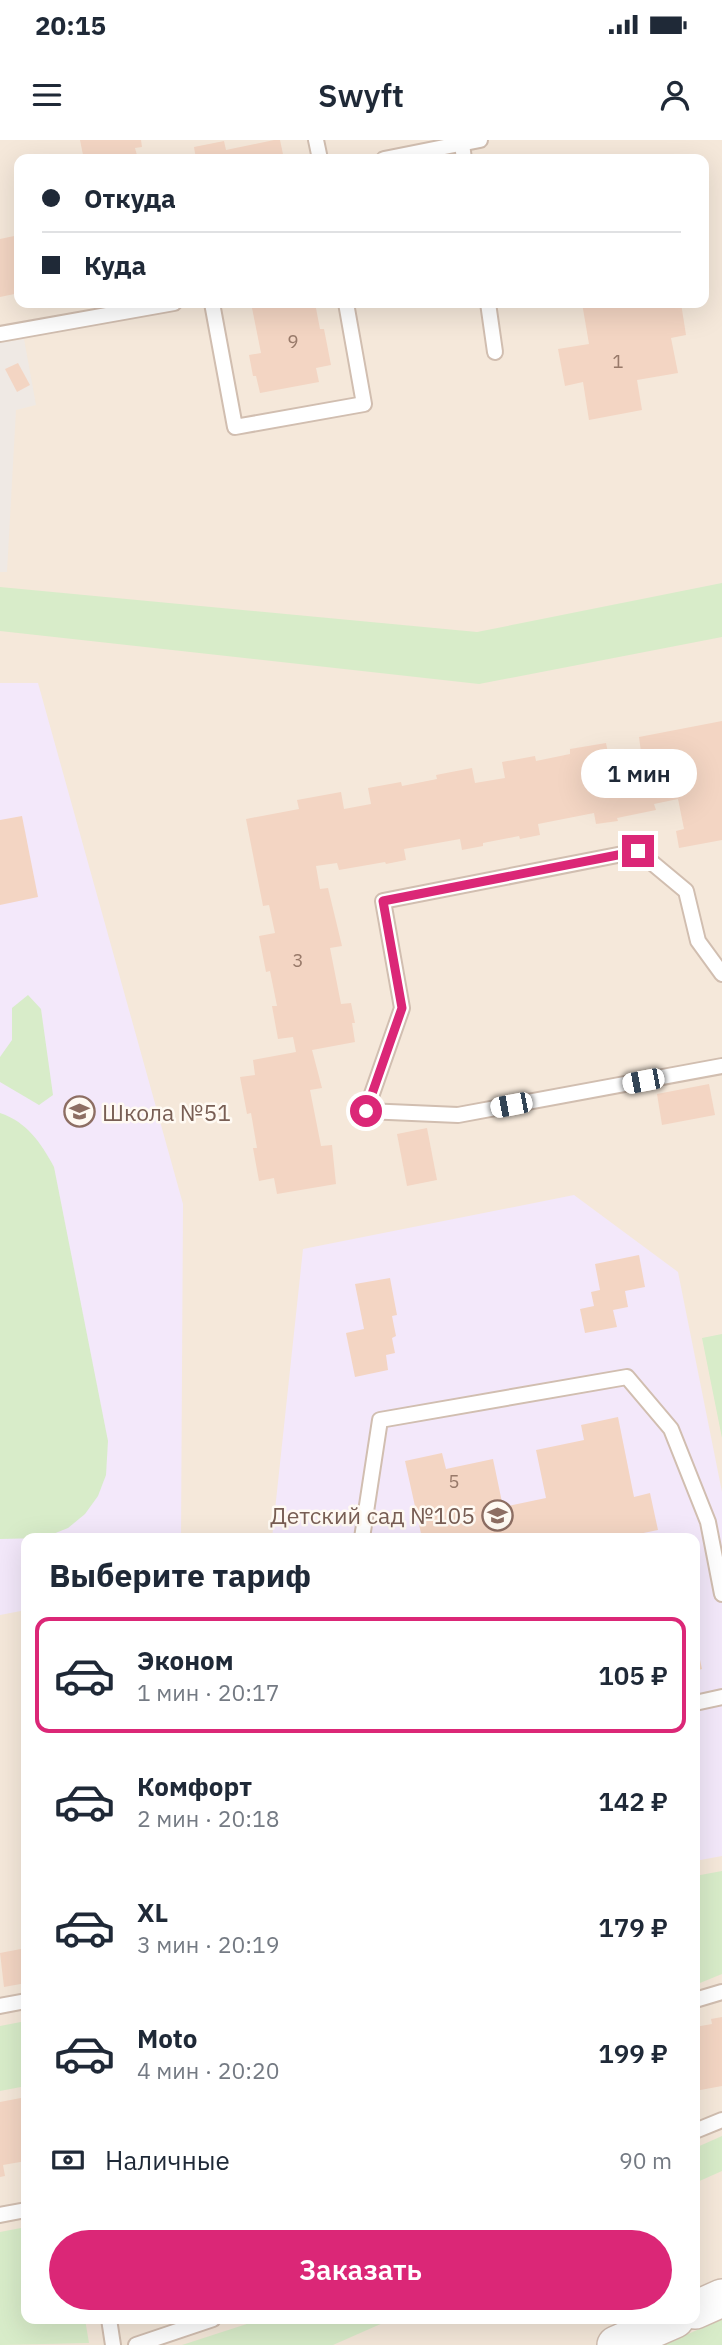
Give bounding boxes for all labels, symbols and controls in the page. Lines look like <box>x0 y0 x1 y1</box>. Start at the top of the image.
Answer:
text: 20:15 <box>35 8 106 42</box>
text: Swyft <box>318 74 404 116</box>
icon: menu <box>28 76 66 114</box>
icon: person <box>656 76 694 114</box>
text: Откуда <box>84 181 176 215</box>
text: Куда <box>84 248 146 282</box>
house number: 9 <box>287 329 299 353</box>
house number: 1 <box>612 349 624 373</box>
callout: 1 мин <box>580 750 696 798</box>
text: 1 мин <box>607 758 671 788</box>
route end <box>622 835 654 867</box>
house number: 3 <box>292 948 304 972</box>
car <box>621 1067 666 1095</box>
car <box>489 1091 534 1119</box>
school or university icon: Школа №51 <box>62 1095 96 1129</box>
route start <box>350 1095 382 1127</box>
place label: Школа №51 <box>102 1097 231 1127</box>
house number: 5 <box>448 1469 460 1493</box>
school or university icon: Детский сад №105 <box>481 1498 515 1532</box>
place label: Детский сад №105 <box>270 1500 475 1530</box>
text: Выберите тариф <box>49 1554 311 1596</box>
text: Эконом <box>137 1643 234 1677</box>
icon: car <box>53 1644 116 1707</box>
text: 105 ₽ <box>598 1658 668 1692</box>
text: 1 мин · 20:17 <box>137 1677 280 1707</box>
text: Комфорт <box>137 1769 252 1803</box>
icon: car <box>53 1770 116 1833</box>
text: 142 ₽ <box>598 1784 668 1818</box>
text: 2 мин · 20:18 <box>137 1803 280 1833</box>
text: XL <box>137 1895 168 1929</box>
icon: car <box>53 1896 116 1959</box>
text: 179 ₽ <box>598 1910 668 1944</box>
text: 3 мин · 20:19 <box>137 1929 280 1959</box>
text: Moto <box>137 2021 197 2055</box>
icon: car <box>53 2022 116 2085</box>
text: 199 ₽ <box>598 2036 668 2070</box>
text: 4 мин · 20:20 <box>137 2055 280 2085</box>
icon: cash <box>49 2141 87 2179</box>
text: Наличные <box>105 2143 230 2177</box>
text: 90 m <box>619 2145 672 2175</box>
button: Заказать <box>49 2230 672 2310</box>

